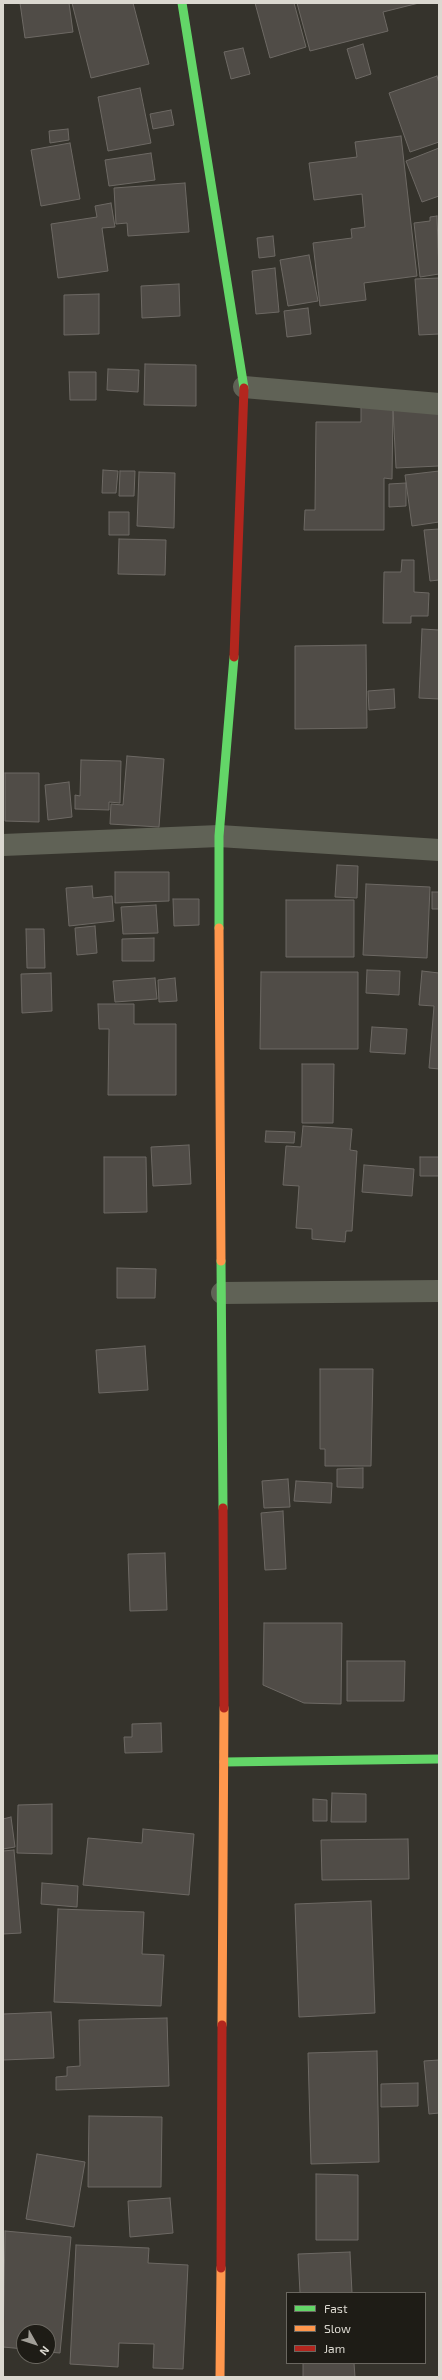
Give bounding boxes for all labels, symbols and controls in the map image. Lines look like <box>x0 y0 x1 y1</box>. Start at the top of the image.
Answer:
legend <box>286 2292 426 2364</box>
text: Fast <box>324 2301 347 2315</box>
text: Slow <box>324 2321 351 2335</box>
north arrow <box>16 2324 56 2364</box>
text: Jam <box>324 2341 345 2355</box>
text: N <box>37 2344 52 2358</box>

